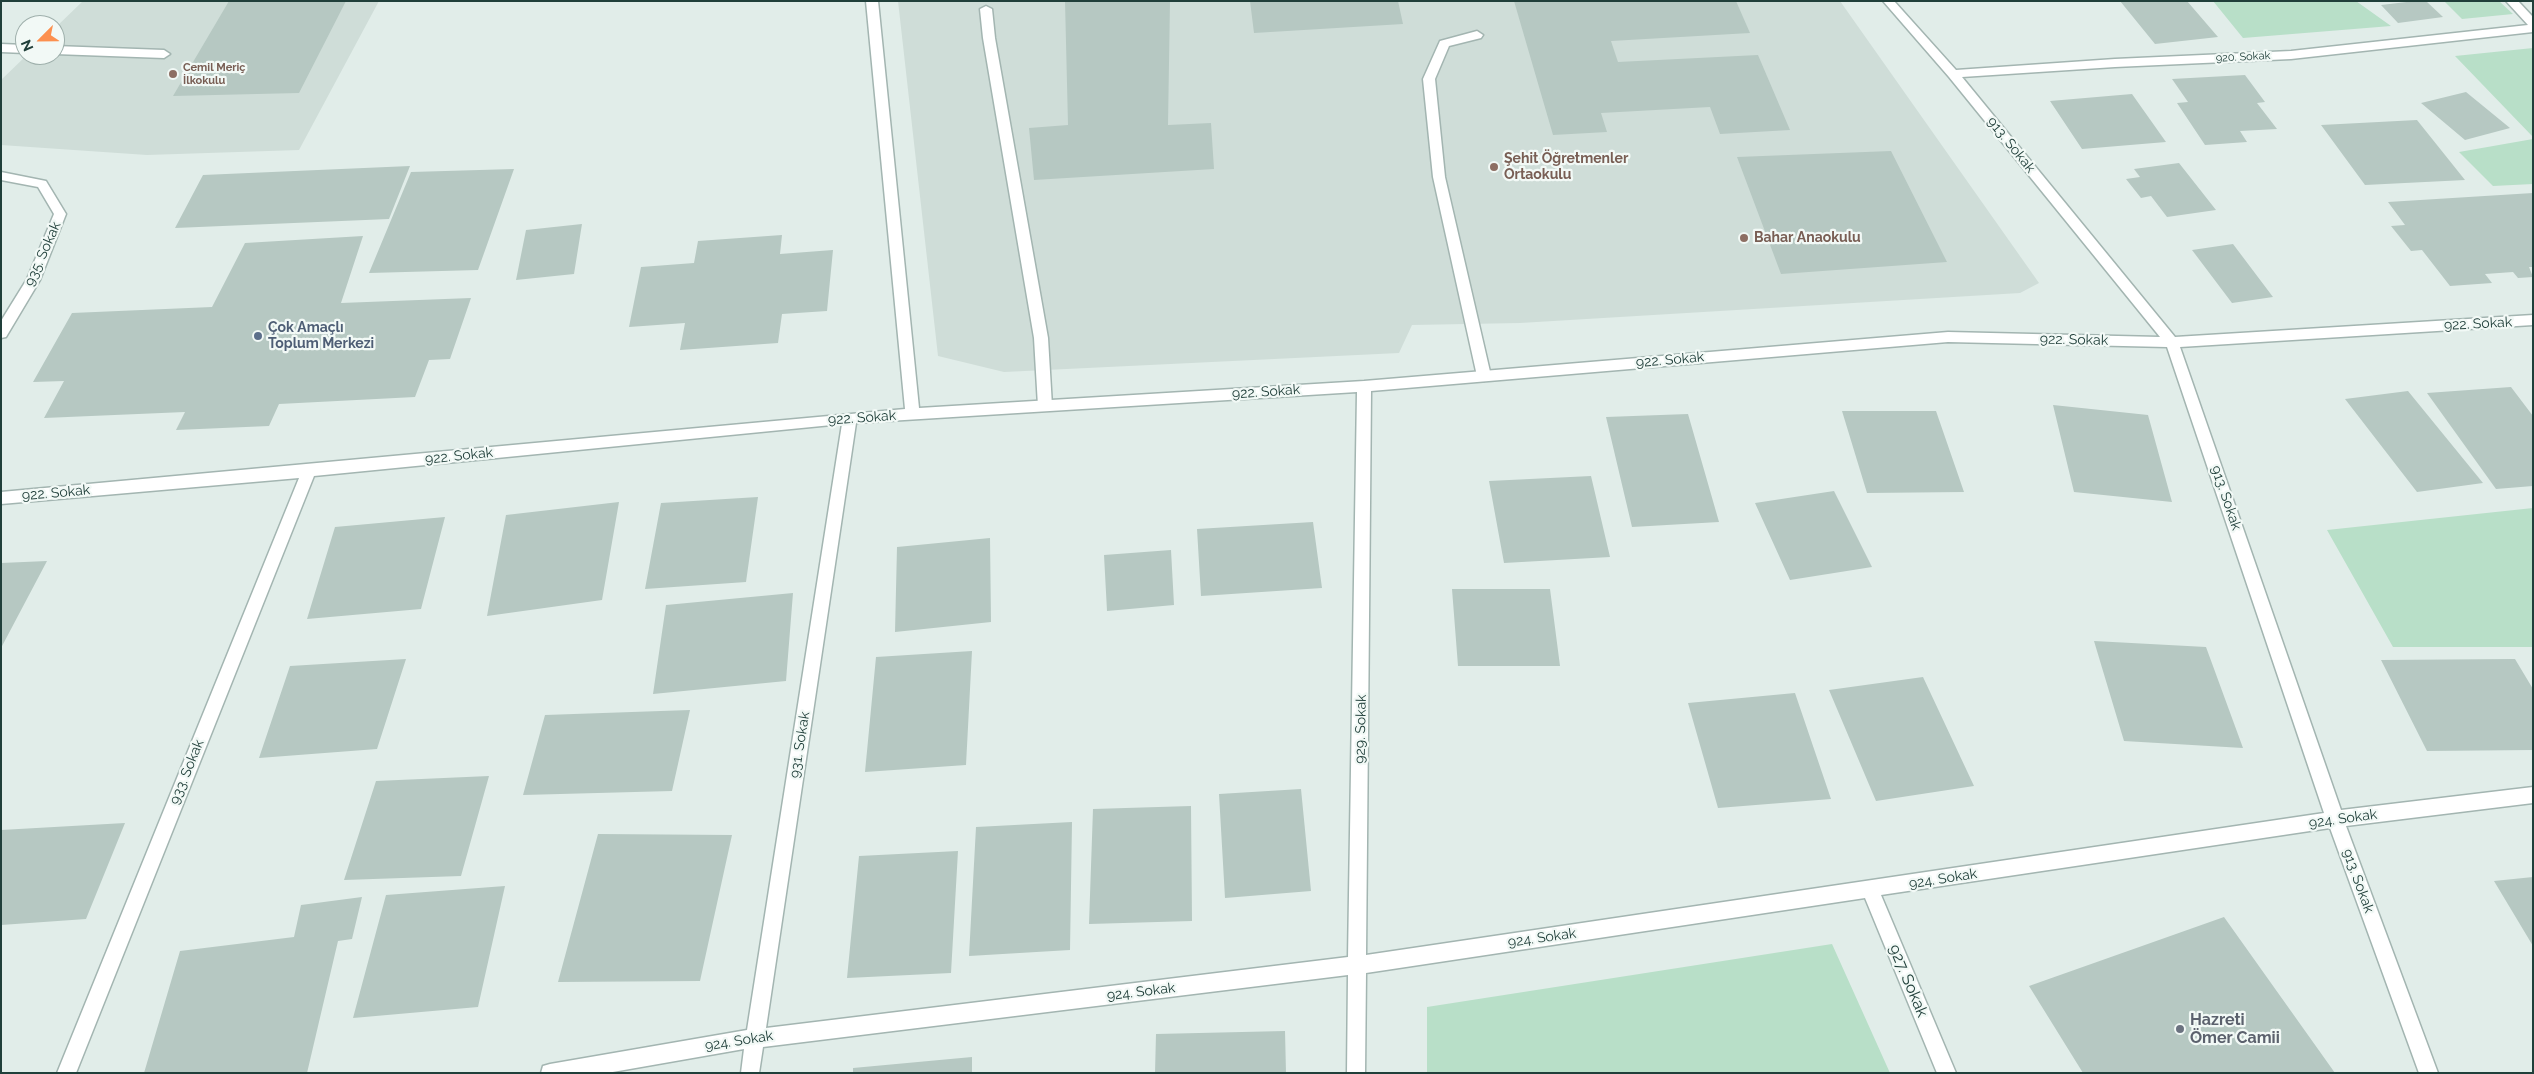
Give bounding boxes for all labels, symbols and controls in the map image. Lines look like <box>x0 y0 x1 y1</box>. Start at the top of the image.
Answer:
north arrow <box>15 15 65 65</box>
text: N <box>18 37 37 54</box>
street label: 920. Sokak <box>2215 49 2271 65</box>
place label: Cemil Meriç İlkokulu <box>183 61 246 87</box>
marker: Cemil Meriç İlkokulu <box>167 68 179 80</box>
street label: 913. Sokak <box>1983 114 2039 176</box>
place label: Şehit Öğretmenler Ortaokulu <box>1504 151 1628 184</box>
marker: Şehit Öğretmenler Ortaokulu <box>1488 161 1500 173</box>
street label: 935. Sokak <box>21 219 65 289</box>
place label: Bahar Anaokulu <box>1754 230 1861 246</box>
marker: Bahar Anaokulu <box>1738 232 1750 244</box>
street label: 922. Sokak <box>2443 314 2513 334</box>
place label: Çok Amaçlı Toplum Merkezi <box>268 320 374 352</box>
marker: Çok Amaçlı Toplum Merkezi <box>252 330 264 342</box>
street label: 922. Sokak <box>2040 331 2108 349</box>
street label: 922. Sokak <box>1635 349 1705 371</box>
street label: 922. Sokak <box>1231 381 1301 403</box>
street label: 922. Sokak <box>827 407 897 429</box>
street label: 922. Sokak <box>424 444 494 468</box>
street label: 913. Sokak <box>2207 464 2245 532</box>
street label: 922. Sokak <box>21 482 91 504</box>
street label: 929. Sokak <box>1352 694 1370 764</box>
street label: 931. Sokak <box>786 711 814 779</box>
street label: 933. Sokak <box>166 737 208 807</box>
street label: 924. Sokak <box>2308 806 2378 832</box>
street label: 913. Sokak <box>2339 847 2377 915</box>
street label: 924. Sokak <box>1908 865 1978 893</box>
street label: 924. Sokak <box>1507 925 1577 951</box>
street label: 927. Sokak <box>1884 942 1932 1020</box>
street label: 924. Sokak <box>1106 979 1176 1005</box>
place label: Hazreti Ömer Camii <box>2190 1010 2280 1048</box>
marker: Hazreti Ömer Camii <box>2174 1023 2186 1035</box>
street label: 924. Sokak <box>704 1027 774 1055</box>

